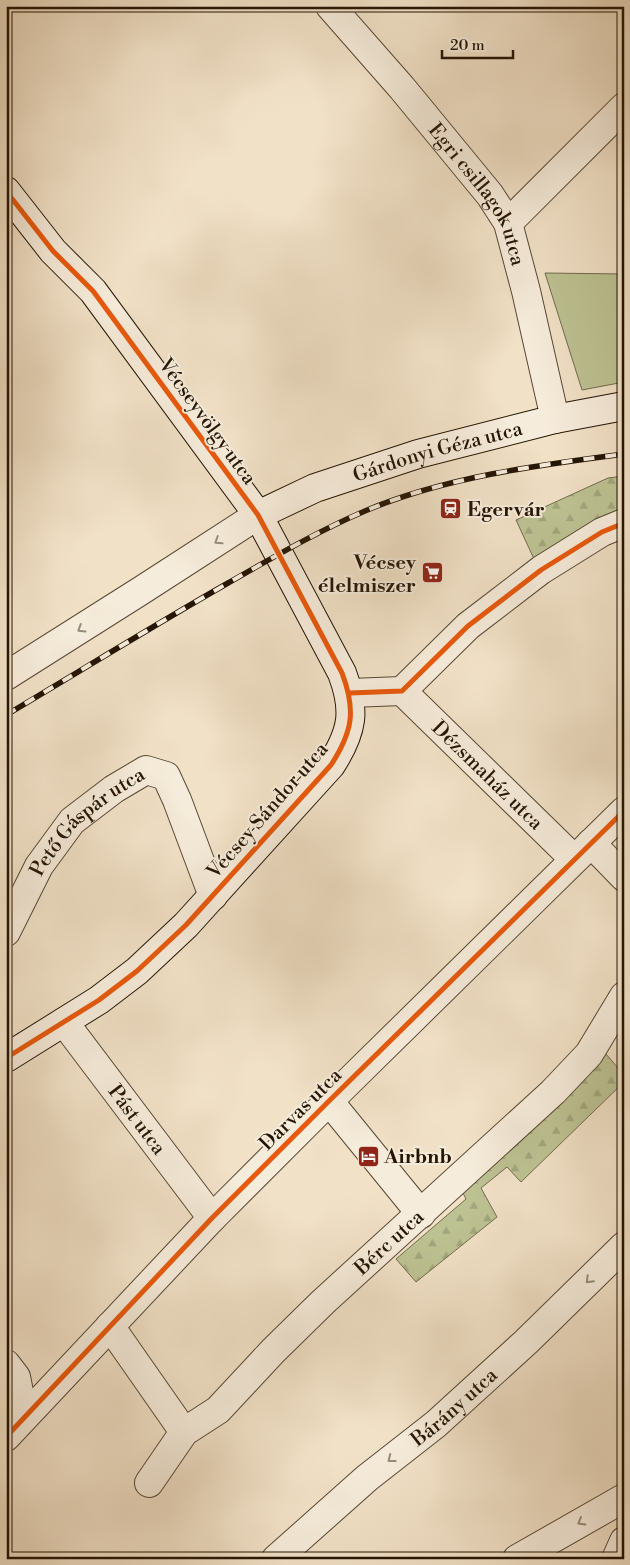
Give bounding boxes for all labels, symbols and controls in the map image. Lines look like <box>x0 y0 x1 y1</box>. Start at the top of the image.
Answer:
scale bar <box>442 28 514 60</box>
text: 20 m <box>450 36 485 55</box>
street label: Egri csillagok utca <box>422 119 530 269</box>
street label: Vécseyvölgy utca <box>152 353 262 491</box>
street label: Gárdonyi Géza utca <box>350 417 526 489</box>
station icon: Egervár <box>439 497 463 521</box>
place label: Egervár <box>467 498 545 523</box>
one-way arrow <box>214 535 223 544</box>
place label: Vécsey élelmiszer <box>318 551 417 599</box>
supermarket icon: Vécsey élelmiszer <box>420 561 444 585</box>
one-way arrow <box>77 623 86 632</box>
street label: Dézsmaház utca <box>426 716 548 836</box>
street label: Vécsey Sándor utca <box>201 737 335 885</box>
street label: Pető Gáspár utca <box>25 762 150 881</box>
street label: Darvas utca <box>255 1063 348 1157</box>
street label: Pást utca <box>102 1080 171 1161</box>
hotel icon: Airbnb <box>356 1144 380 1168</box>
place label: Airbnb <box>383 1145 452 1170</box>
street label: Bérc utca <box>349 1205 430 1282</box>
one-way arrow <box>586 1274 595 1283</box>
street label: Bárány utca <box>406 1363 504 1453</box>
one-way arrow <box>388 1454 397 1462</box>
one-way arrow <box>578 1516 587 1526</box>

